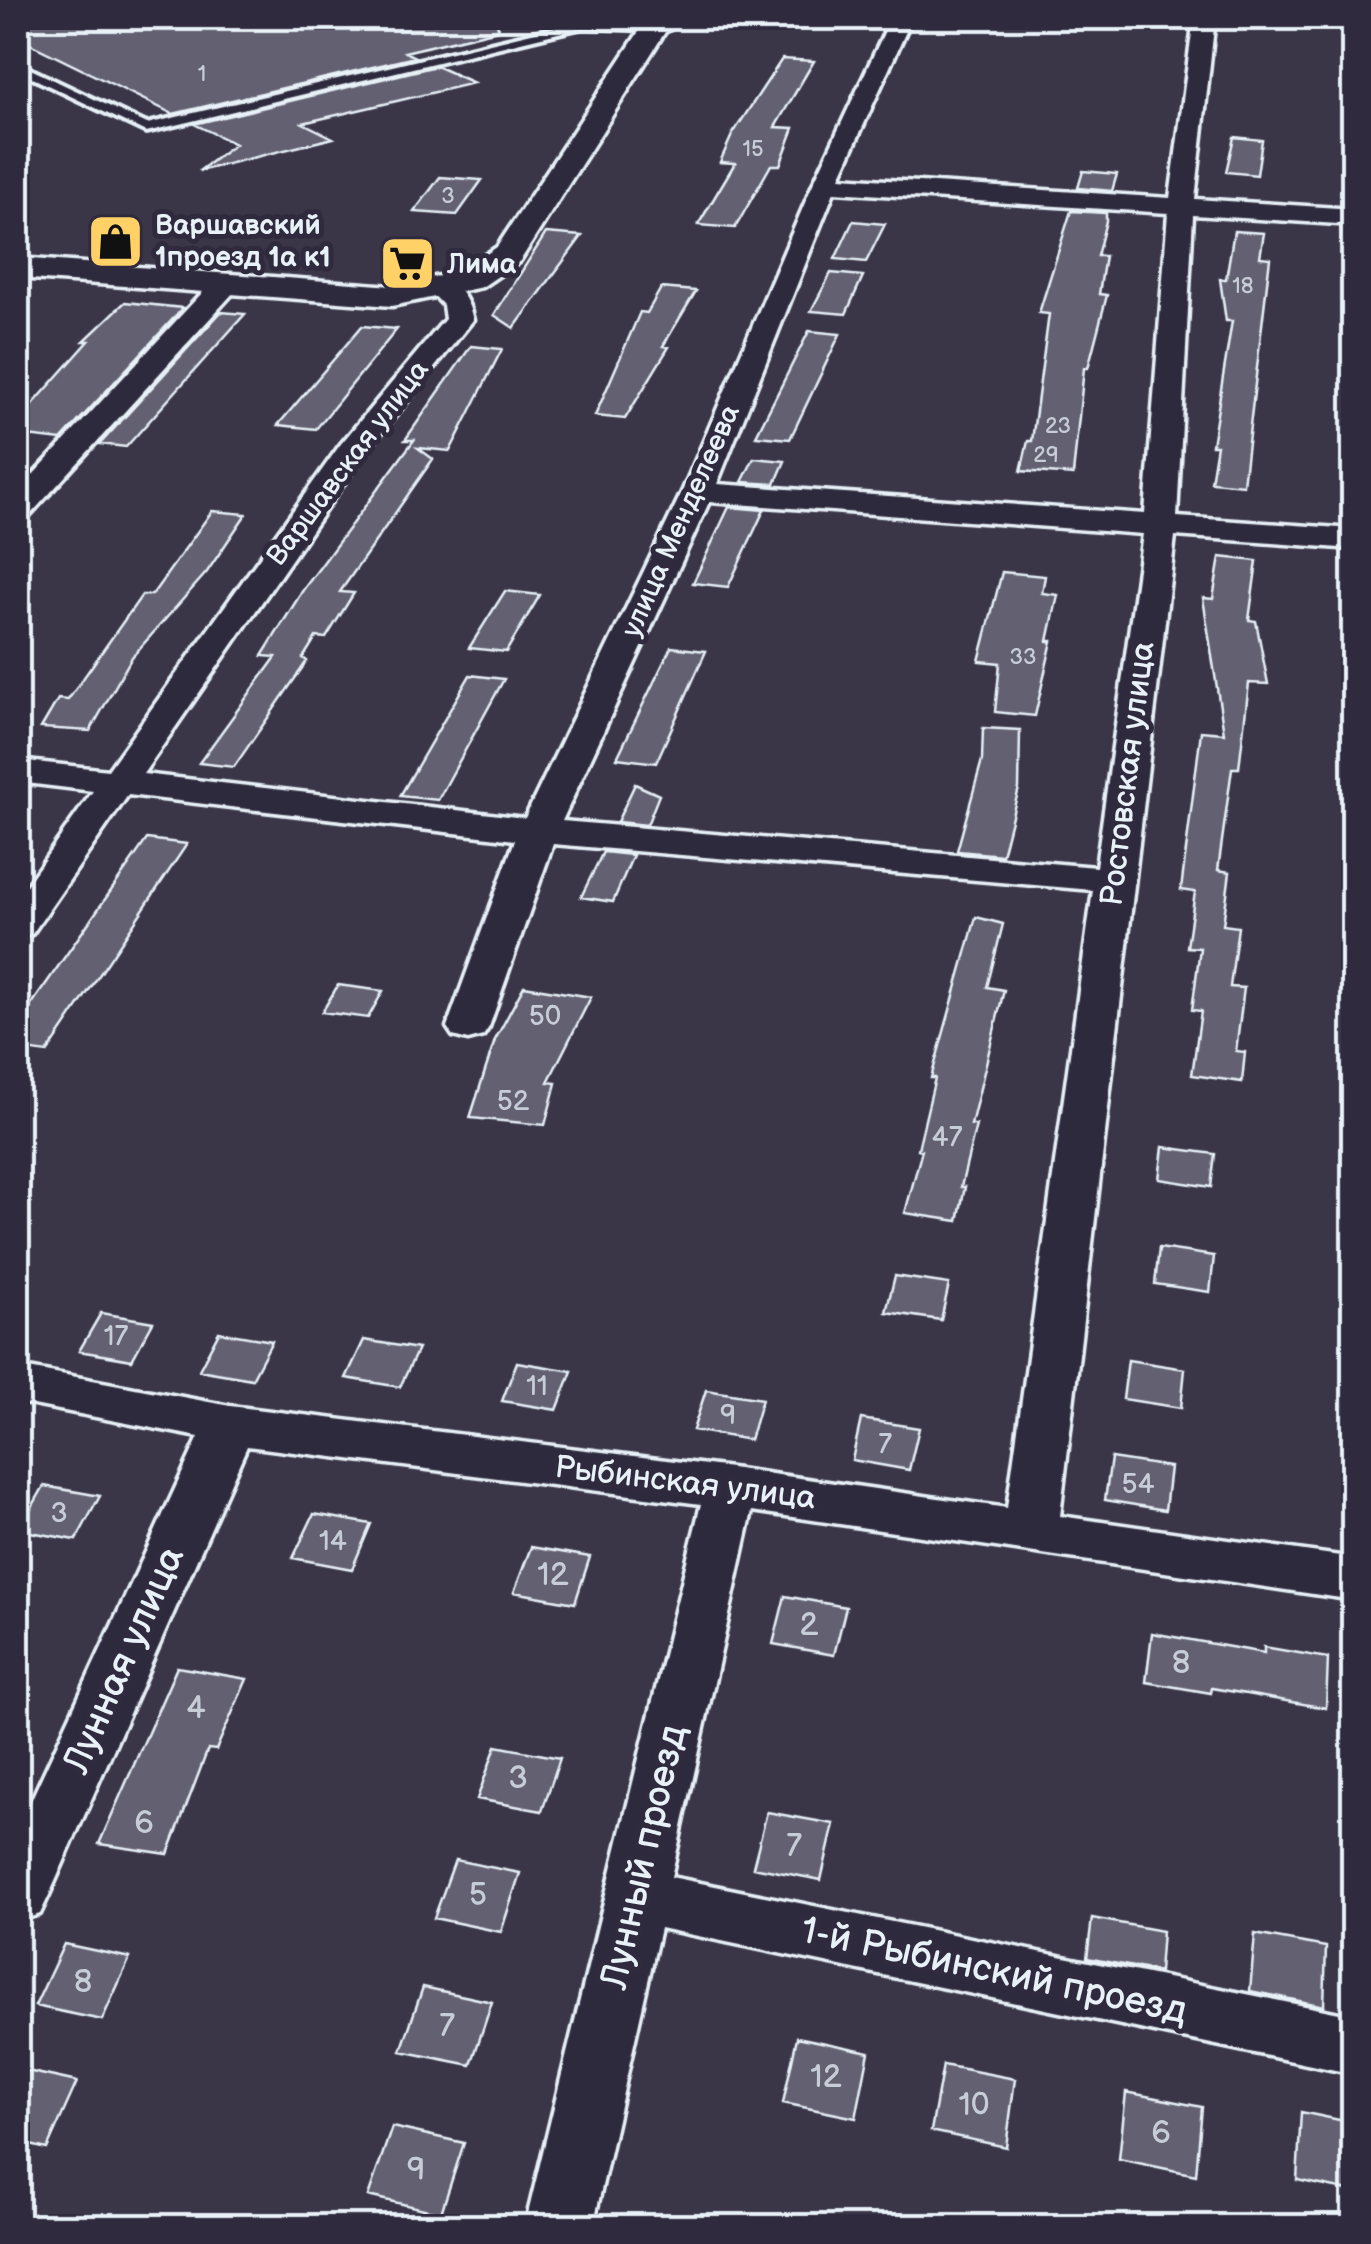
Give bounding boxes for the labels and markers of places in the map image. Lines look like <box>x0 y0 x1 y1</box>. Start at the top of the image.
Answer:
place label: Варшавский 1проезд 1а к1 <box>155 209 331 274</box>
shop icon: Варшавский 1проезд 1а к1 <box>86 211 146 271</box>
supermarket icon: Лима <box>378 234 438 294</box>
place label: Лима <box>446 248 517 281</box>

